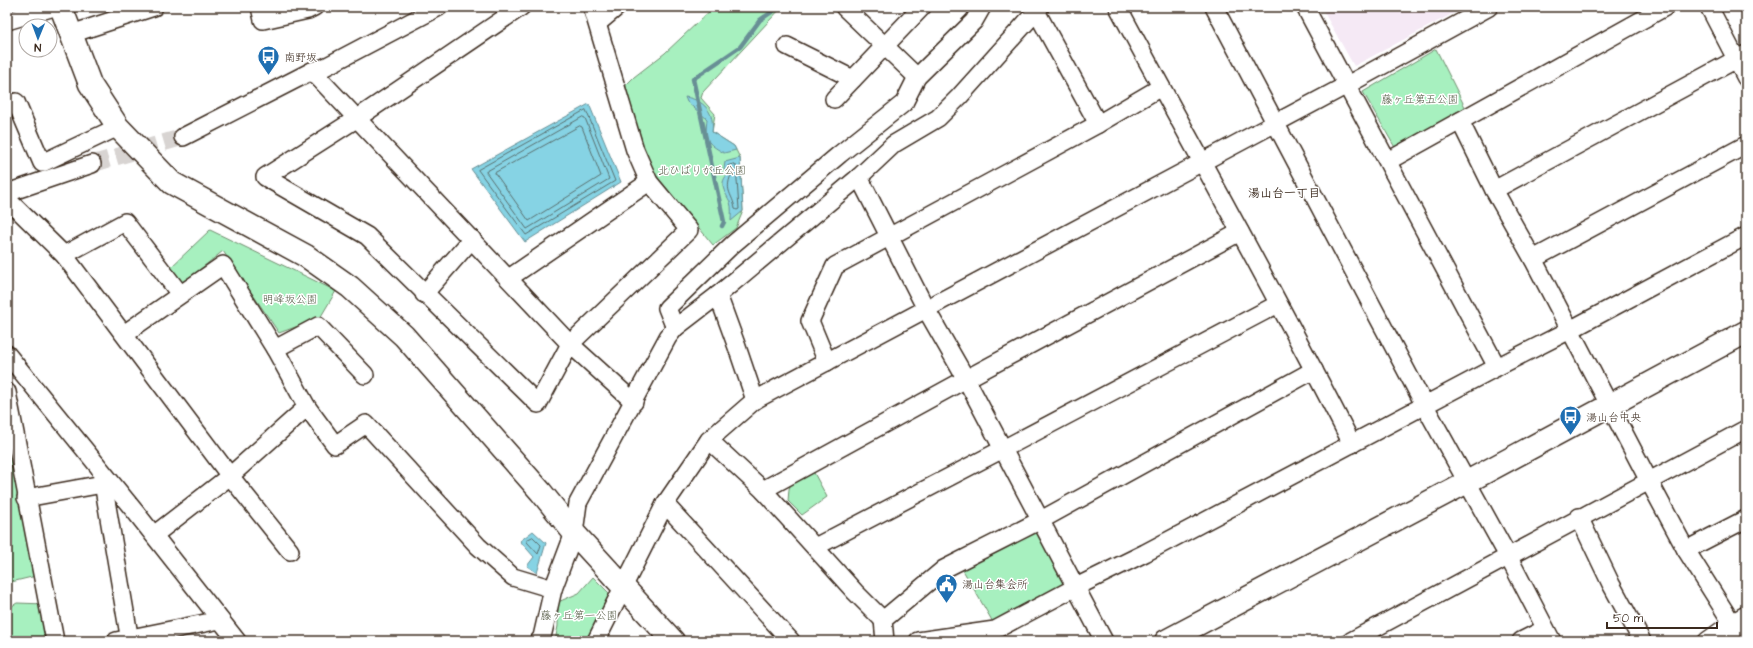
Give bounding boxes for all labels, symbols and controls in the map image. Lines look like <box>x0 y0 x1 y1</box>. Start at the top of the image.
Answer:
north arrow <box>18 18 58 58</box>
text: N <box>34 40 41 55</box>
bus stop icon: 南野坂 <box>256 44 282 77</box>
place label: 南野坂 <box>284 50 317 65</box>
park label: 藤ヶ丘第五公園 <box>1382 92 1459 107</box>
park label: 北ひばりが丘公園 <box>658 163 746 178</box>
district label: 湯山台一丁目 <box>1248 185 1320 202</box>
park label: 明峰坂公園 <box>263 292 318 307</box>
bus stop icon: 湯山台中央 <box>1558 404 1584 437</box>
place label: 湯山台中央 <box>1586 410 1641 425</box>
public building icon: 湯山台集会所 <box>934 571 960 604</box>
place label: 湯山台集会所 <box>962 577 1028 592</box>
scale bar <box>1607 604 1717 630</box>
park label: 藤ヶ丘第一公園 <box>541 608 618 623</box>
text: 50 m <box>1613 610 1644 627</box>

